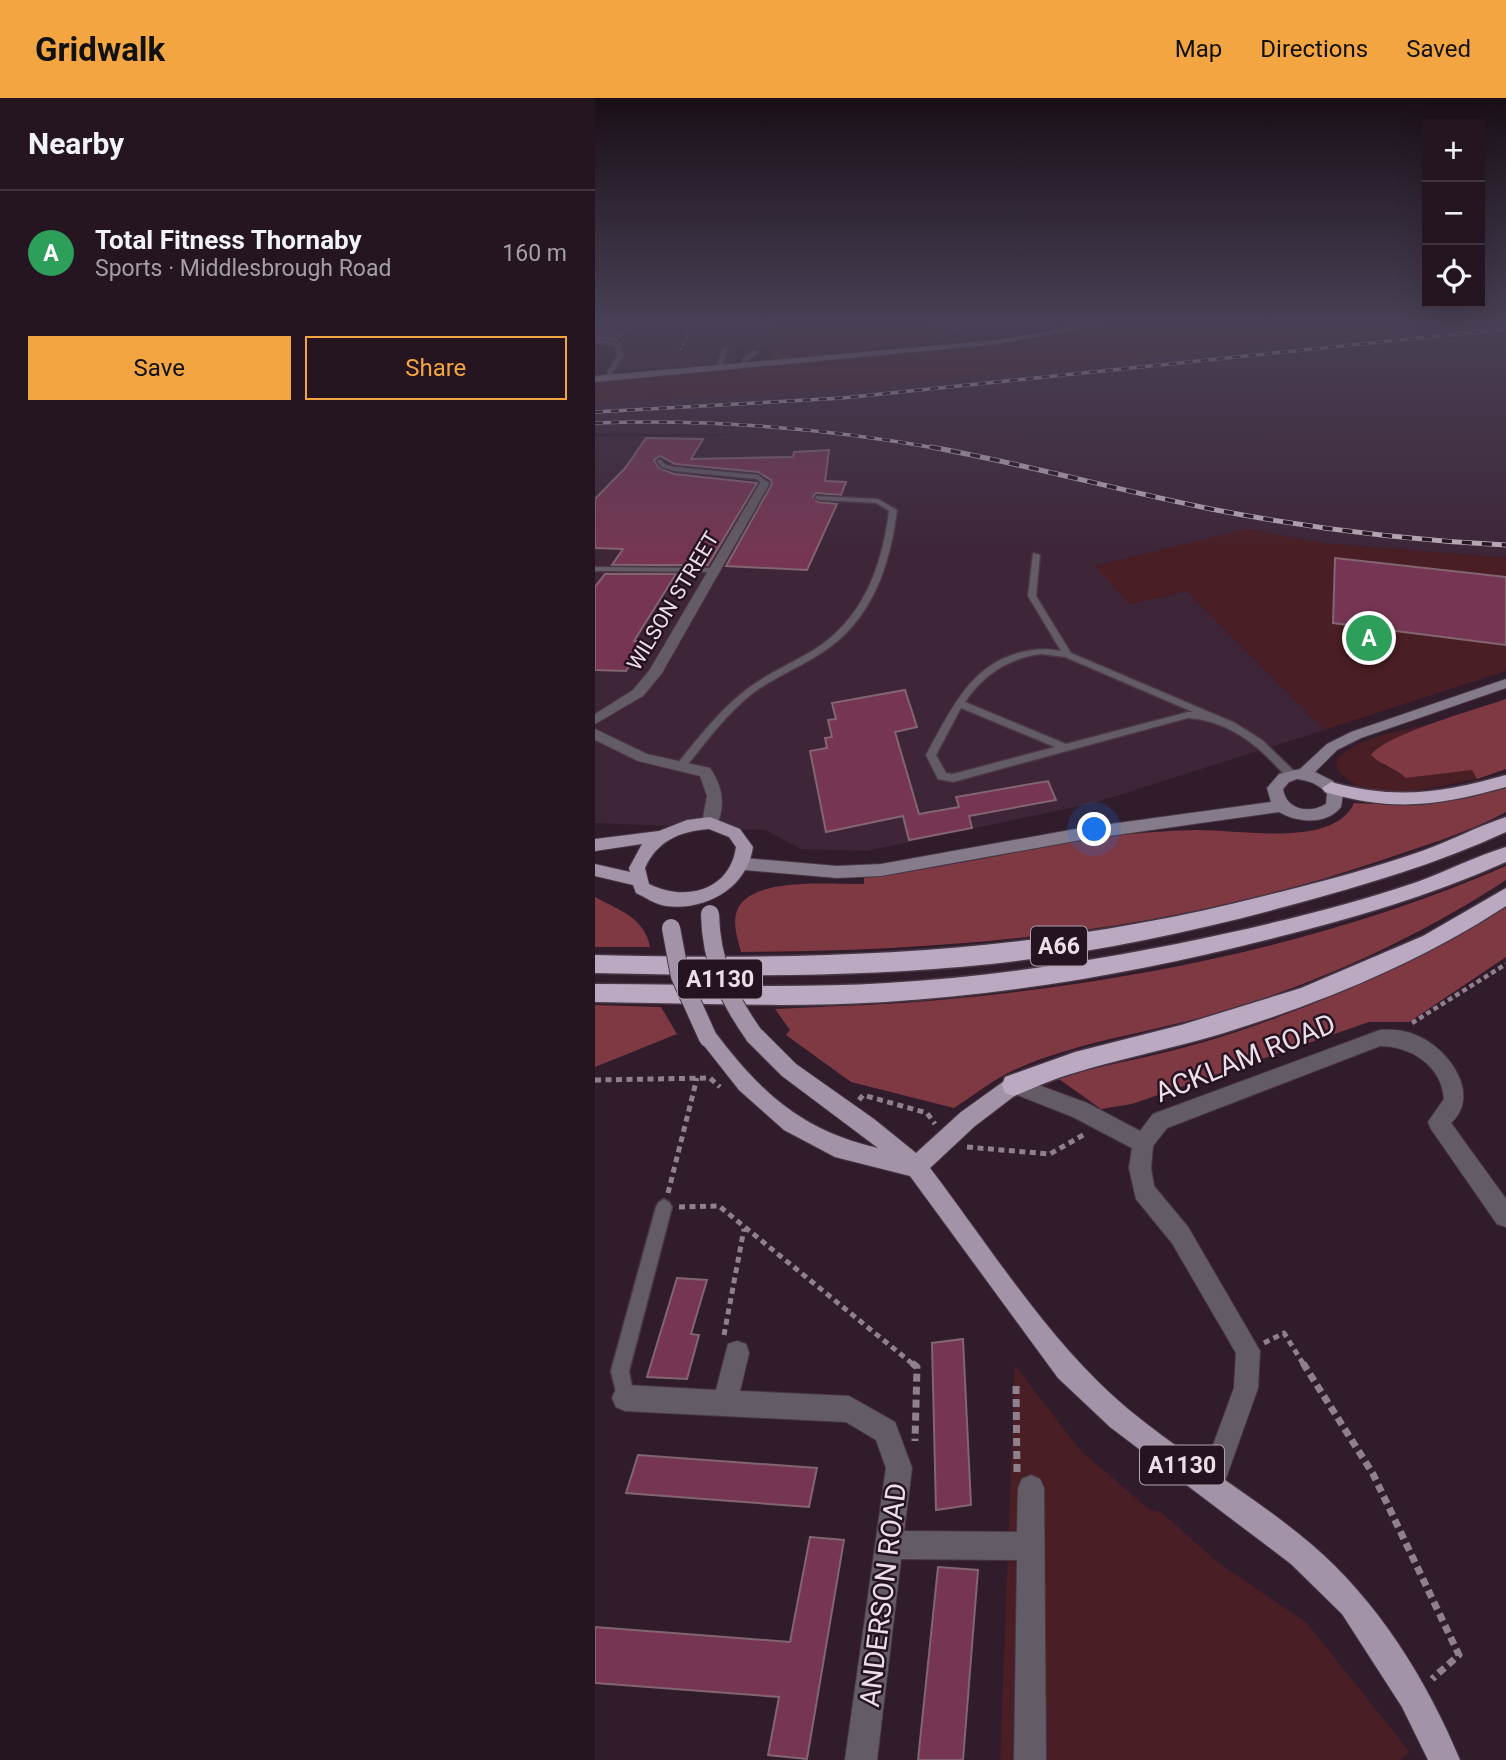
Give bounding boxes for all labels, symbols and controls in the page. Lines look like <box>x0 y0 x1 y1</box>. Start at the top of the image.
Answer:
text: Gridwalk <box>35 30 165 69</box>
text: Map <box>1175 35 1222 63</box>
text: Directions <box>1260 35 1368 63</box>
text: Saved <box>1406 35 1471 63</box>
map controls <box>1422 119 1485 308</box>
button: + <box>1422 119 1485 182</box>
text: Nearby <box>28 126 124 161</box>
button: − <box>1422 182 1485 245</box>
text: Total Fitness Thornaby <box>95 225 362 255</box>
text: A <box>43 240 59 267</box>
text: 160 m <box>502 240 567 267</box>
button: locate <box>1422 245 1485 308</box>
text: Sports · Middlesbrough Road <box>95 255 391 282</box>
button: Save <box>28 336 291 400</box>
button: Share <box>305 336 567 400</box>
street label: WILSON STREET <box>622 527 724 675</box>
pin: A <box>1346 612 1392 664</box>
your location <box>1077 812 1111 846</box>
road number: A66 <box>1031 926 1087 966</box>
road number: A1130 <box>678 960 762 998</box>
street label: ACKLAM ROAD <box>1150 1007 1340 1109</box>
road number: A1130 <box>1140 1446 1224 1484</box>
street label: ANDERSON ROAD <box>853 1481 913 1709</box>

